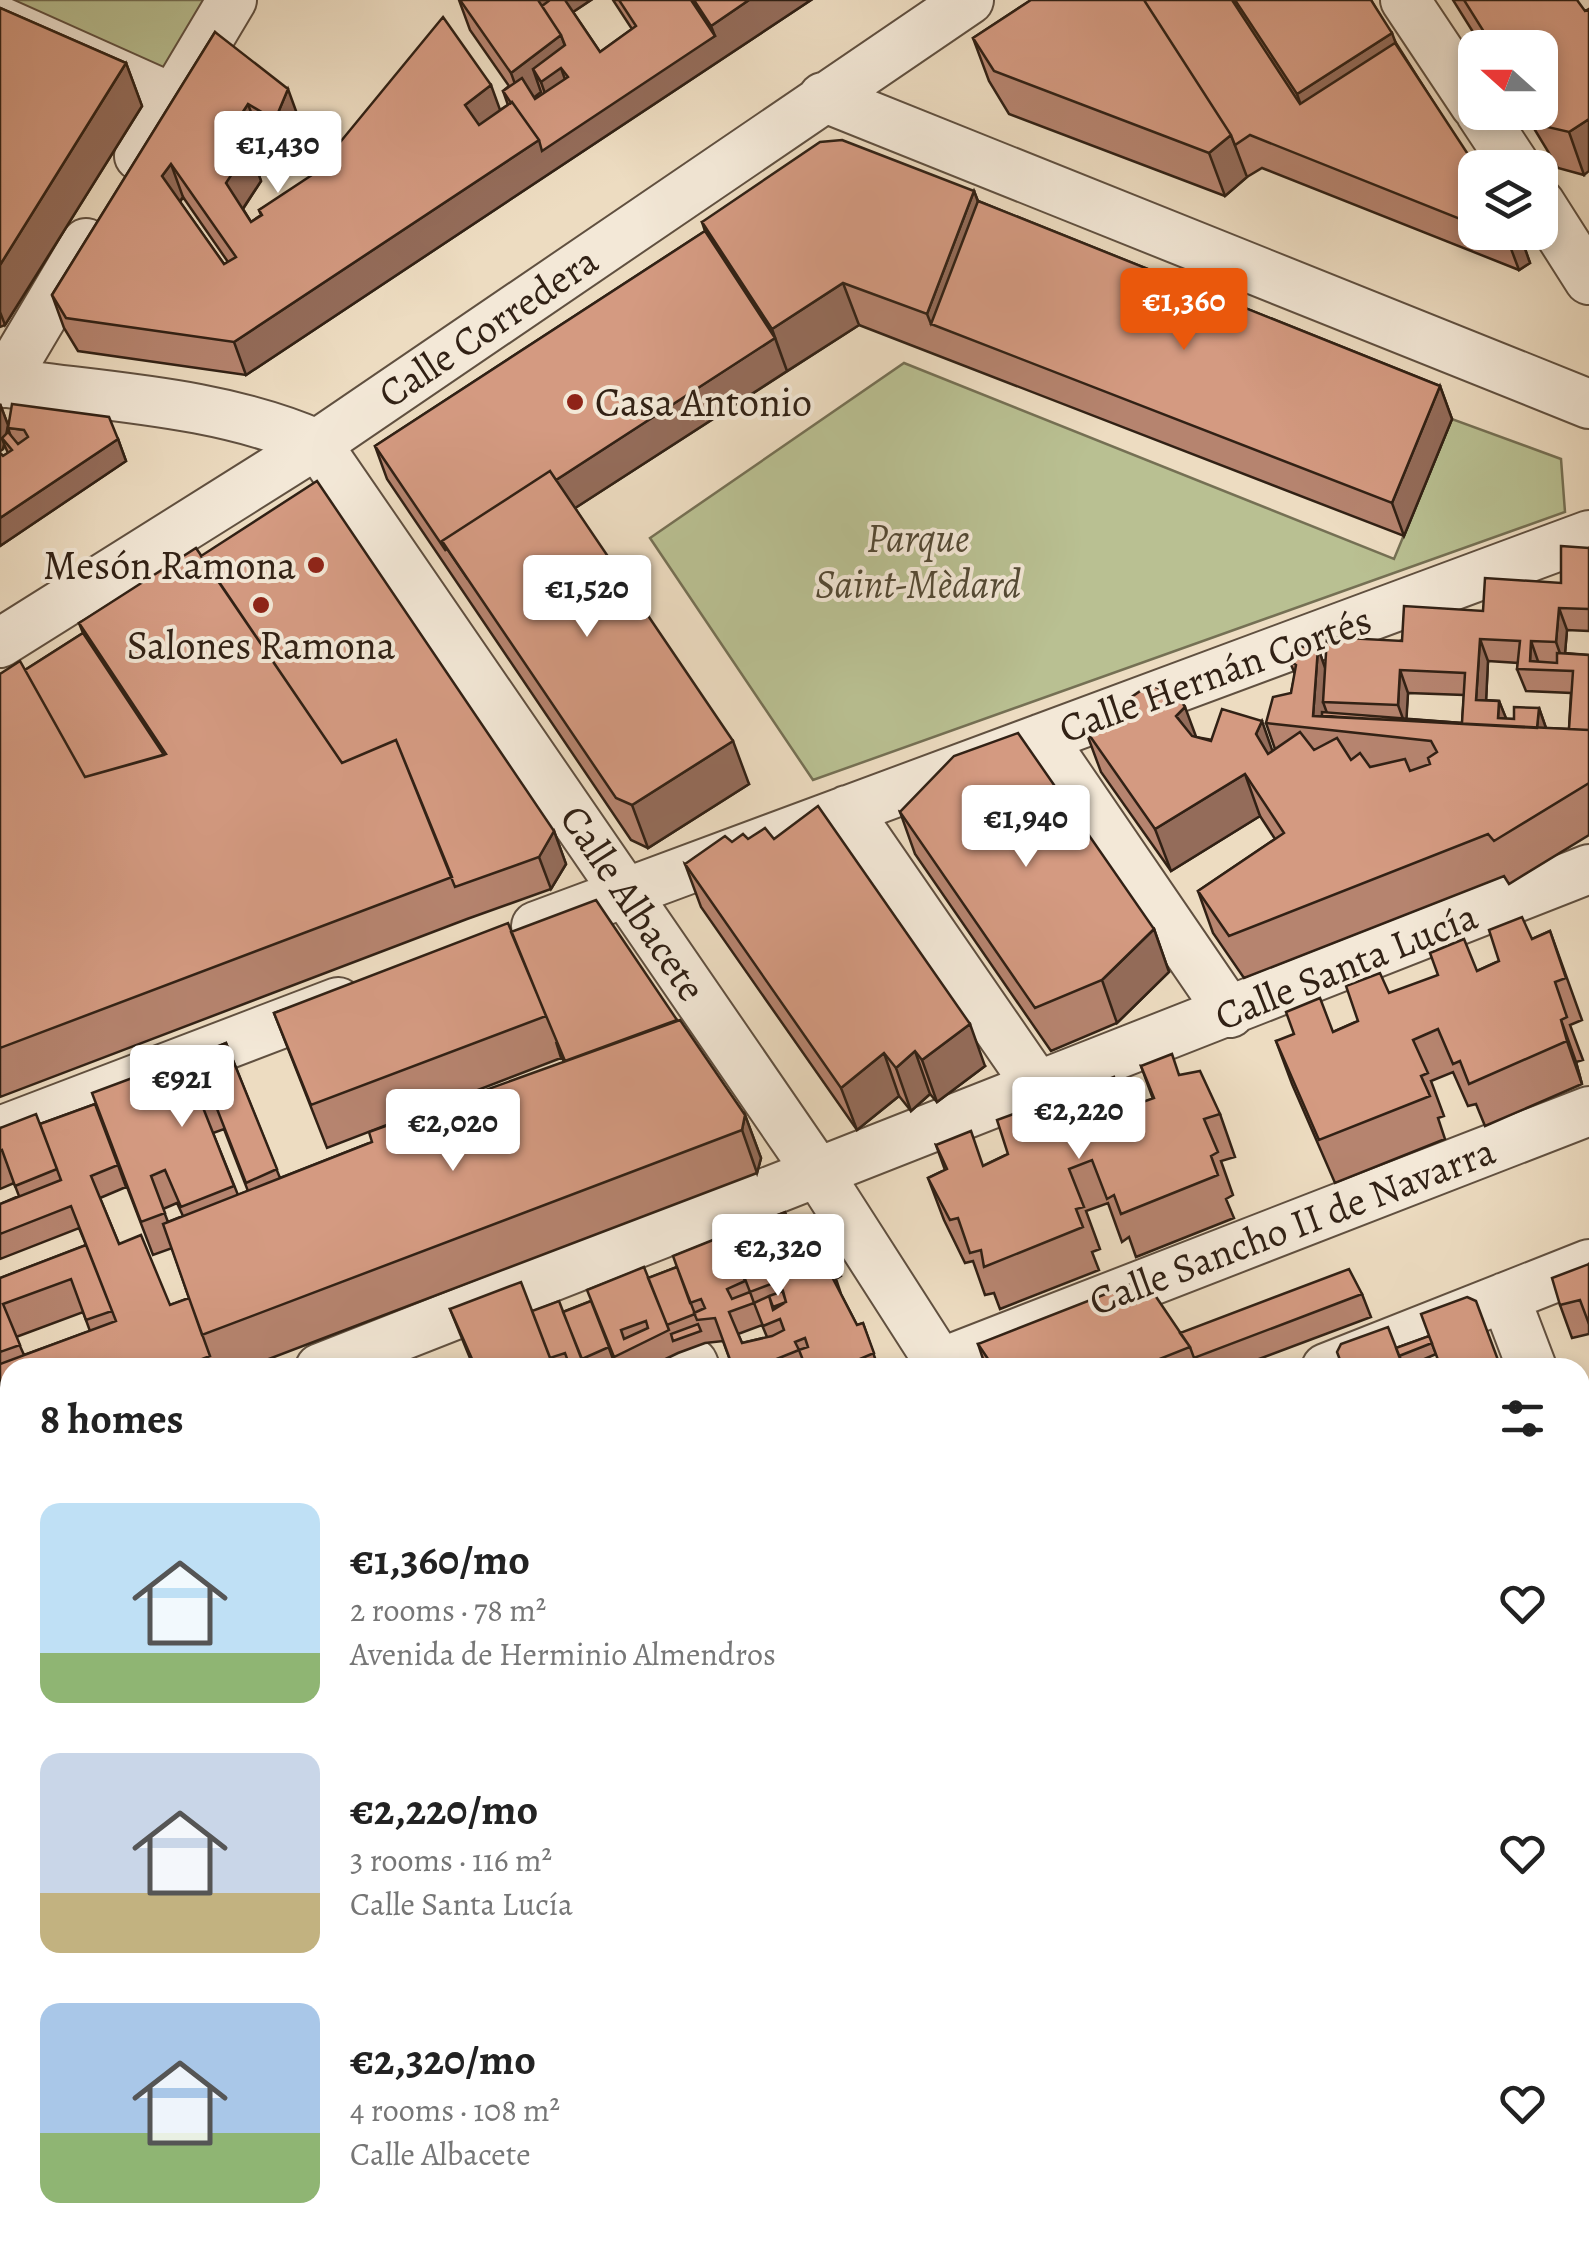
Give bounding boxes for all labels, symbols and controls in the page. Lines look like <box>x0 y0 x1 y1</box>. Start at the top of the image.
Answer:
north arrow <box>1458 30 1558 130</box>
map controls <box>1458 30 1558 250</box>
pin: €1,430 <box>197 111 359 196</box>
text: €1,430 <box>236 121 320 165</box>
button: layers <box>1458 150 1558 250</box>
street label: Calle Corredera <box>367 233 609 421</box>
pin: €1,360 <box>1103 268 1265 353</box>
text: €1,360 <box>1142 278 1226 322</box>
place label: Casa Antonio <box>595 375 812 430</box>
marker: Casa Antonio <box>564 391 586 413</box>
park label: Parque Saint-Mèdard <box>815 511 1021 612</box>
place label: Mesón Ramona <box>43 538 296 593</box>
marker: Mesón Ramona <box>305 554 327 576</box>
pin: €1,520 <box>506 555 668 640</box>
text: €1,520 <box>545 565 629 609</box>
street label: Calle Hernán Cortés <box>1051 592 1379 756</box>
marker: Salones Ramona <box>250 594 272 616</box>
place label: Salones Ramona <box>127 618 396 673</box>
pin: €1,940 <box>945 785 1107 870</box>
street label: Calle Albacete <box>547 794 719 1012</box>
text: €1,940 <box>984 795 1068 839</box>
street label: Calle Santa Lucía <box>1207 888 1486 1044</box>
pin: €921 <box>123 1045 241 1130</box>
text: €921 <box>152 1055 212 1099</box>
pin: €2,220 <box>998 1077 1160 1162</box>
text: €2,220 <box>1034 1087 1124 1131</box>
pin: €2,020 <box>372 1089 534 1174</box>
text: €2,020 <box>408 1099 498 1143</box>
street label: Calle Sancho II de Navarra <box>1081 1123 1503 1329</box>
pin: €2,320 <box>697 1214 859 1299</box>
text: €2,320 <box>734 1224 822 1268</box>
text: 8 homes <box>40 1390 184 1447</box>
icon: filters <box>1495 1391 1550 1446</box>
text: €1,360/mo <box>350 1531 530 1588</box>
icon: home <box>120 1543 240 1663</box>
icon: heart <box>1495 1576 1550 1631</box>
text: 2 rooms · 78 m² <box>350 1588 546 1632</box>
text: Avenida de Herminio Almendros <box>350 1632 776 1676</box>
text: €2,220/mo <box>350 1781 538 1838</box>
icon: home <box>120 1793 240 1913</box>
icon: heart <box>1495 1826 1550 1881</box>
text: 3 rooms · 116 m² <box>350 1838 552 1882</box>
text: Calle Santa Lucía <box>350 1882 573 1926</box>
text: €2,320/mo <box>350 2031 536 2088</box>
icon: home <box>120 2043 240 2163</box>
icon: heart <box>1495 2076 1550 2131</box>
text: 4 rooms · 108 m² <box>350 2088 560 2132</box>
text: Calle Albacete <box>350 2132 531 2176</box>

